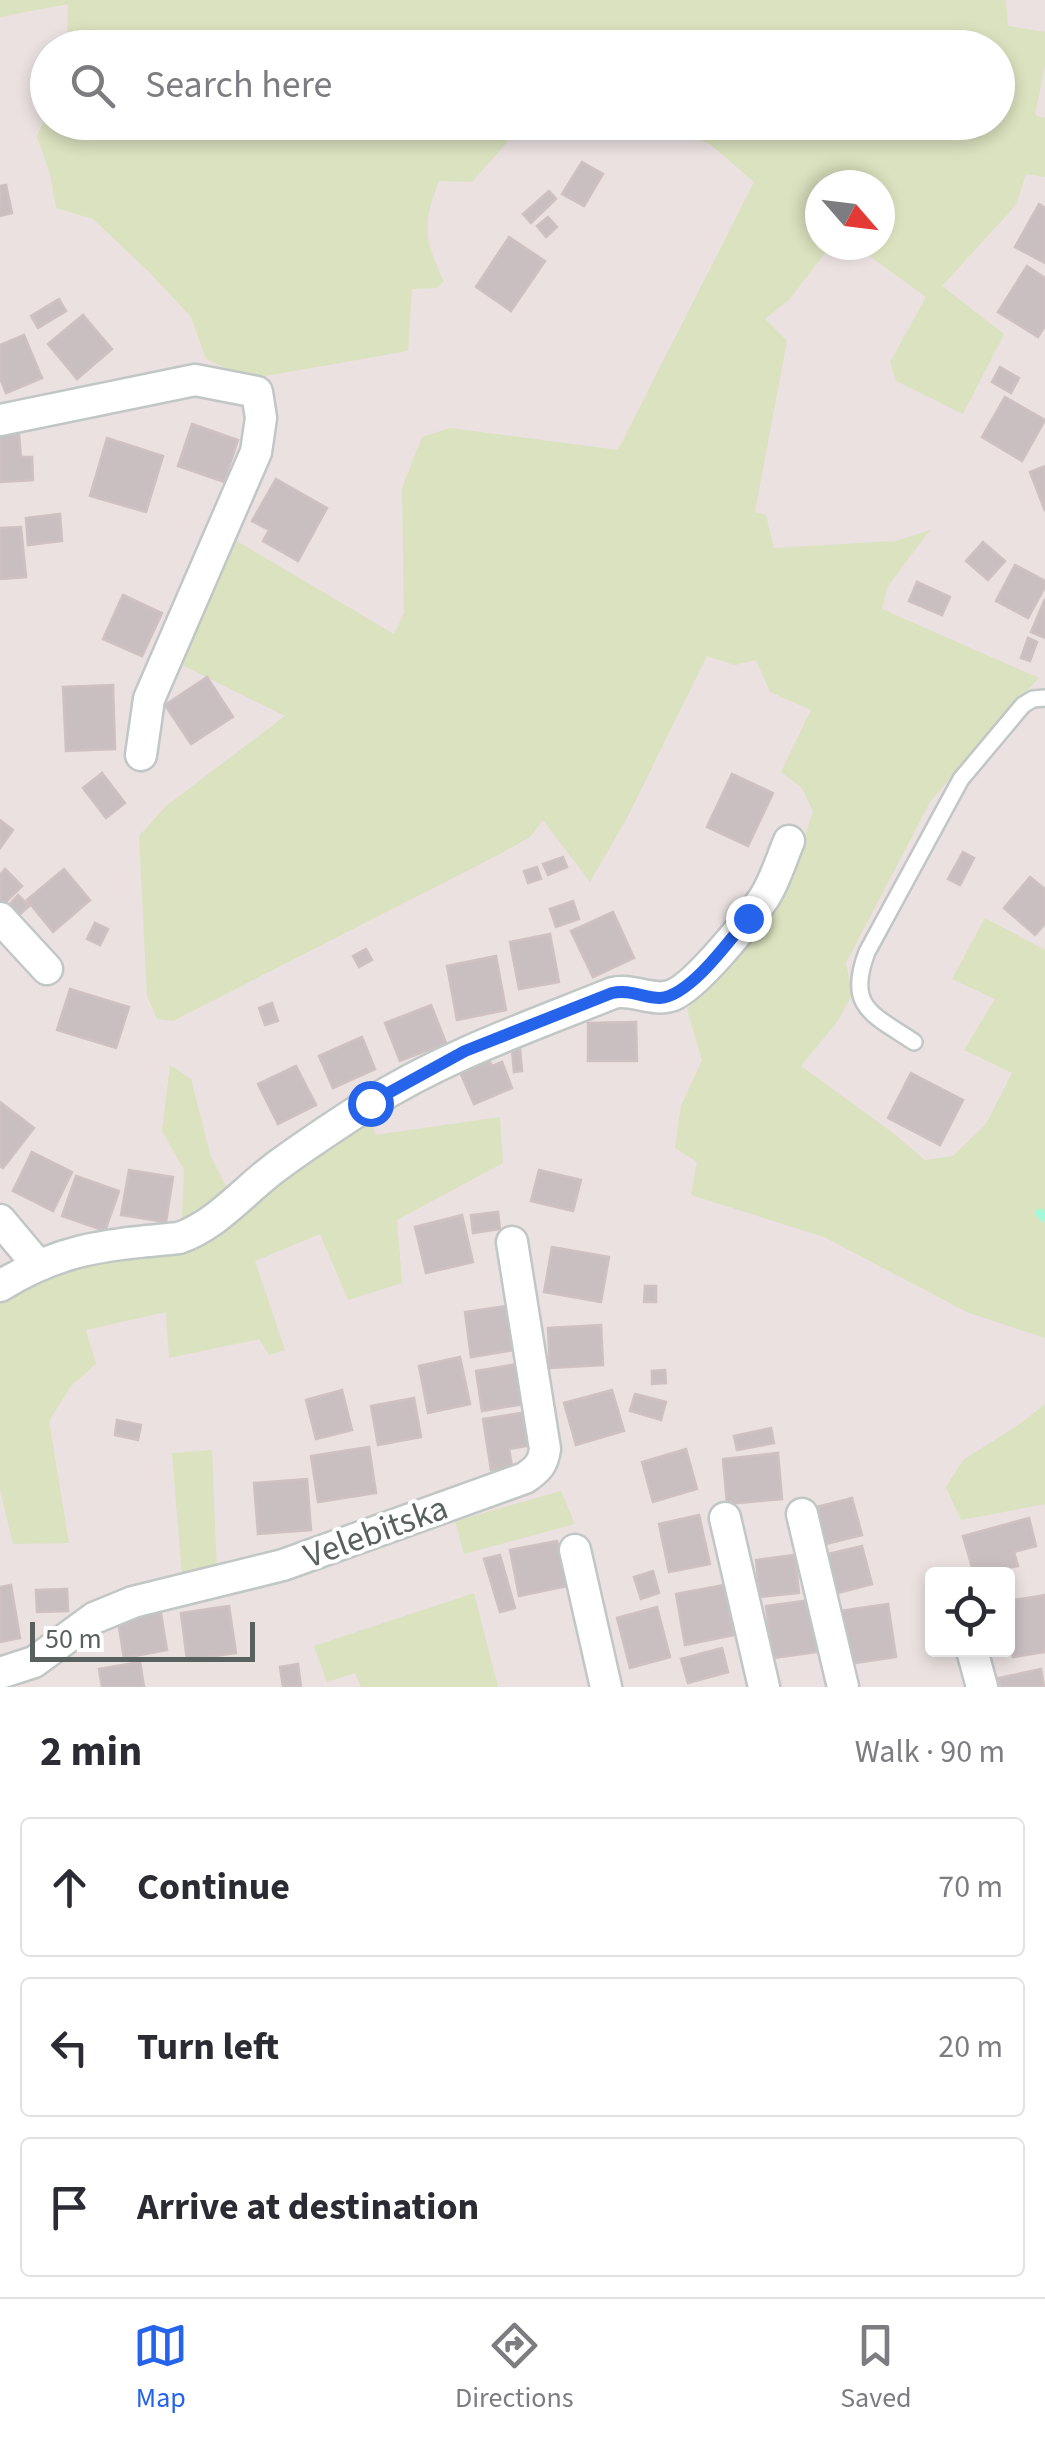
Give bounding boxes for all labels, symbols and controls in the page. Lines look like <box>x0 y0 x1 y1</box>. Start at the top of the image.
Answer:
search box <box>30 30 1015 140</box>
icon: search <box>65 58 120 113</box>
text: Search here <box>145 58 332 112</box>
north arrow <box>805 170 895 260</box>
route end <box>726 896 772 942</box>
route start <box>348 1081 394 1127</box>
street label: Velebitska <box>297 1483 455 1581</box>
map controls <box>925 1567 1015 1657</box>
button: locate <box>925 1567 1015 1657</box>
scale bar <box>30 1617 255 1662</box>
text: 50 m <box>45 1619 102 1659</box>
text: 2 min <box>40 1722 142 1782</box>
text: Walk · 90 m <box>855 1729 1005 1775</box>
icon: ahead <box>42 1860 97 1915</box>
text: Continue <box>137 1860 290 1914</box>
text: 70 m <box>938 1864 1003 1910</box>
icon: left <box>42 2020 97 2075</box>
text: Turn left <box>137 2020 279 2074</box>
text: 20 m <box>938 2024 1003 2070</box>
icon: arrive <box>42 2180 97 2235</box>
text: Arrive at destination <box>137 2180 479 2234</box>
tab: Map <box>133 2318 188 2418</box>
tab: Directions <box>455 2318 574 2418</box>
tab: Saved <box>840 2318 912 2418</box>

